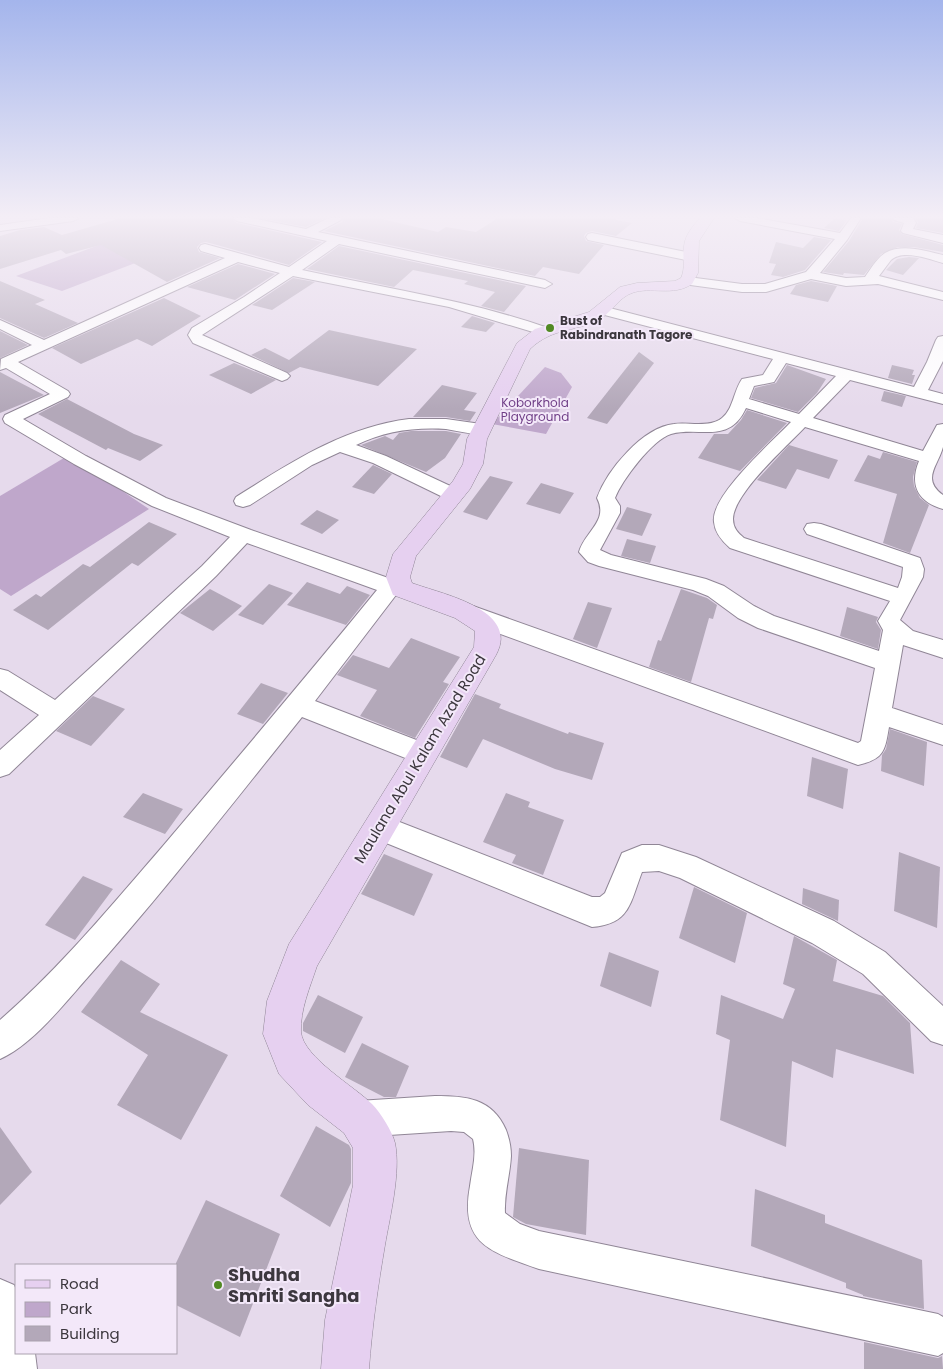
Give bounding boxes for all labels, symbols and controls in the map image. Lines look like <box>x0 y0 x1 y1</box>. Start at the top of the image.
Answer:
place label: Bust of Rabindranath Tagore <box>560 312 693 343</box>
marker: Bust of Rabindranath Tagore <box>544 322 556 334</box>
park label: Koborkhola Playground <box>501 394 569 425</box>
street label: Maulana Abul Kalam Azad Road <box>349 650 490 867</box>
place label: Shudha Smriti Sangha <box>228 1262 360 1308</box>
legend <box>15 1264 178 1354</box>
text: Road <box>60 1273 99 1294</box>
marker: Shudha Smriti Sangha <box>212 1279 224 1291</box>
text: Park <box>60 1298 92 1319</box>
text: Building <box>60 1323 120 1344</box>

